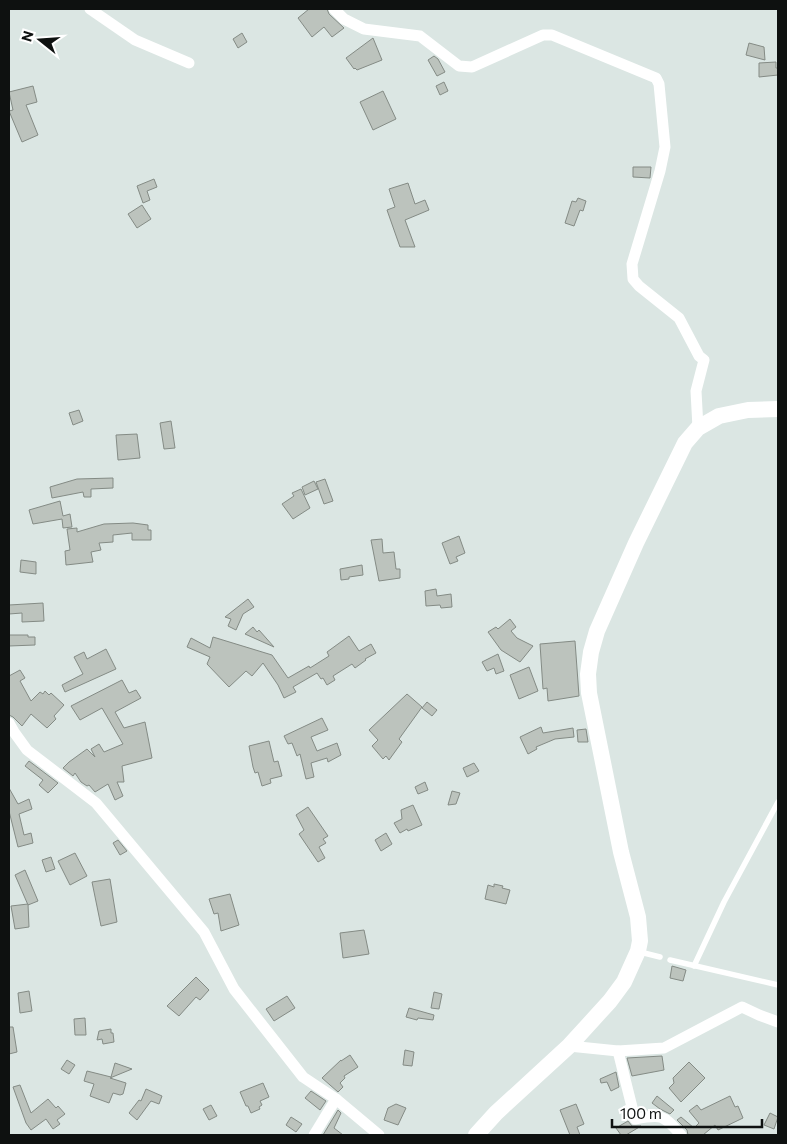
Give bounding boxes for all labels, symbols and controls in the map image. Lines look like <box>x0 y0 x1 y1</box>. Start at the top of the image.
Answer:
north arrow <box>15 15 65 65</box>
text: N <box>17 29 37 44</box>
scale bar <box>612 1096 762 1128</box>
text: 100 m <box>620 1104 662 1122</box>

